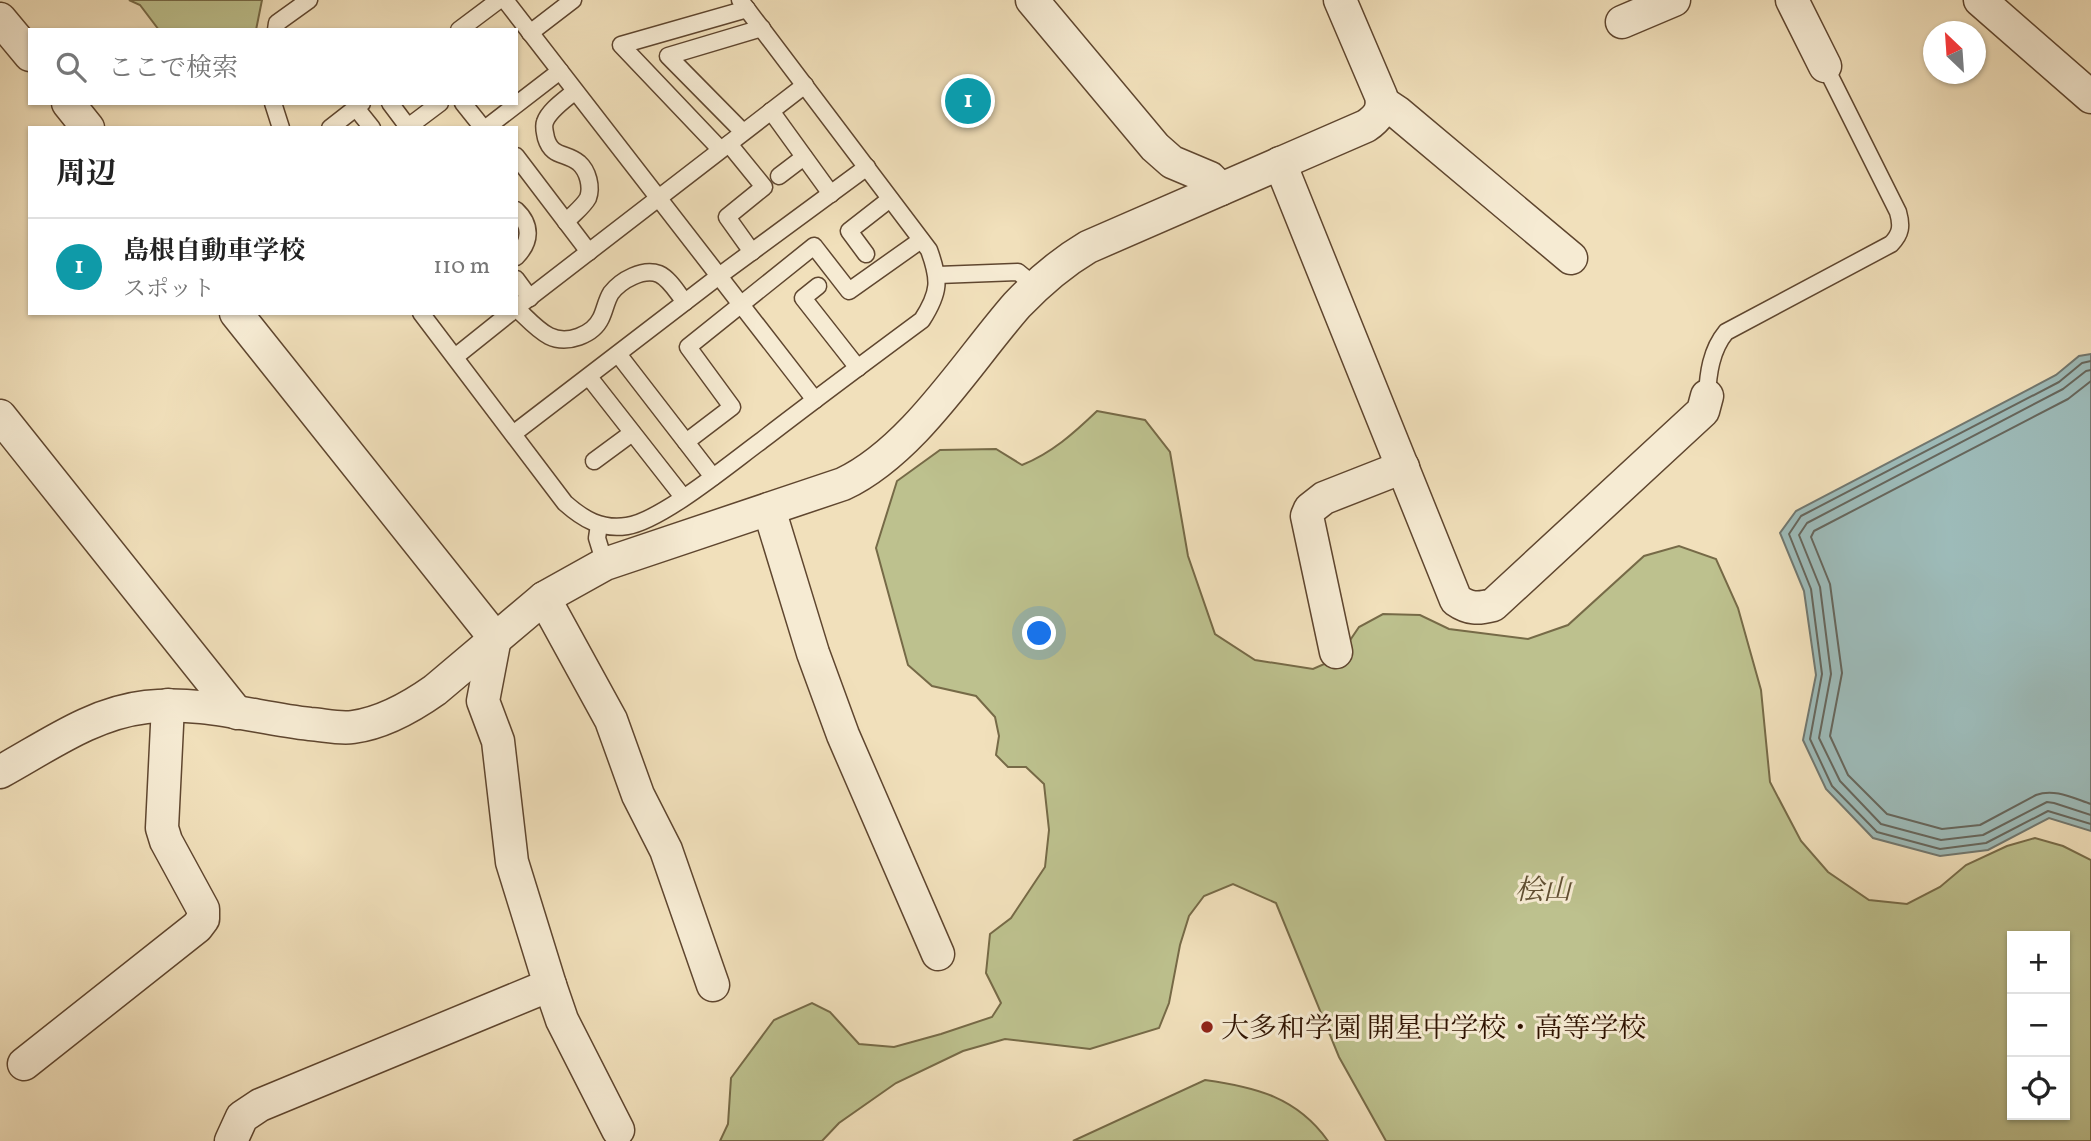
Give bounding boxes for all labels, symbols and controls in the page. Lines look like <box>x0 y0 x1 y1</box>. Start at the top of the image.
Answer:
north arrow <box>1923 21 1986 84</box>
search box <box>28 28 518 105</box>
icon: search <box>52 48 90 86</box>
text: ここで検索 <box>108 51 238 87</box>
pin: 1 <box>945 75 991 127</box>
text: 周辺 <box>56 154 116 196</box>
text: 島根自動車学校 <box>123 234 305 270</box>
text: 1 <box>74 251 84 283</box>
text: 110 m <box>433 251 490 283</box>
text: スポット <box>123 274 215 306</box>
your location <box>1022 616 1056 650</box>
park label: 桧山 <box>1515 872 1573 911</box>
map controls <box>2007 931 2070 1120</box>
button: + <box>2007 931 2070 994</box>
button: − <box>2007 994 2070 1057</box>
place label: 大多和学園 開星中学校・高等学校 <box>1221 1010 1647 1049</box>
marker: 大多和学園 開星中学校・高等学校 <box>1199 1019 1215 1035</box>
button: locate <box>2007 1057 2070 1120</box>

